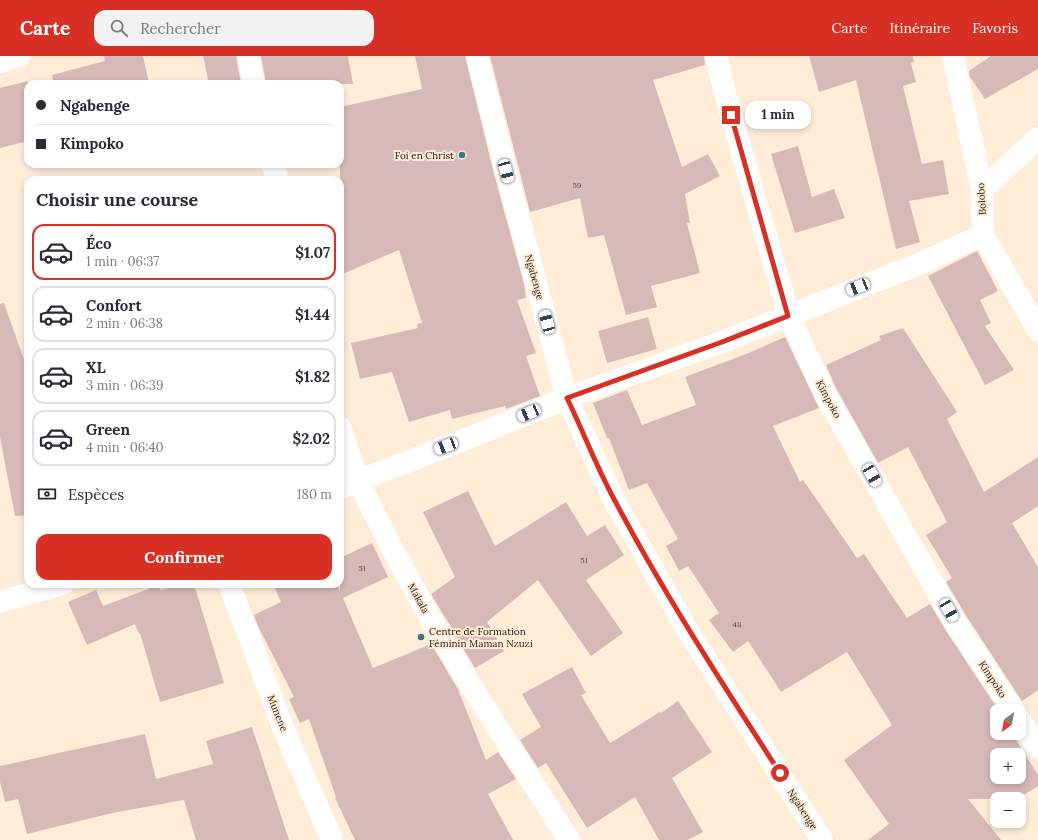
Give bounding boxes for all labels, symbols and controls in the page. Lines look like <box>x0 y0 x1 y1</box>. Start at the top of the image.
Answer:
search box <box>94 10 374 46</box>
text: Carte <box>20 16 70 40</box>
icon: search <box>108 17 130 39</box>
text: Rechercher <box>140 19 221 38</box>
text: Carte <box>831 19 868 37</box>
text: Itinéraire <box>890 19 950 37</box>
text: Favoris <box>972 19 1018 37</box>
text: Ngabenge <box>60 96 130 115</box>
callout: 1 min <box>745 101 811 129</box>
route end <box>722 106 740 124</box>
text: 1 min <box>761 106 795 123</box>
text: Kimpoko <box>60 134 124 153</box>
place label: Foi en Christ <box>395 149 454 162</box>
marker: Foi en Christ <box>457 150 467 160</box>
car <box>497 158 515 184</box>
house number: 59 <box>573 180 582 190</box>
street label: Bolobo <box>974 182 989 216</box>
text: Choisir une course <box>36 188 198 211</box>
icon: car <box>38 234 74 270</box>
text: Éco <box>86 234 112 253</box>
text: $1.07 <box>295 243 330 262</box>
text: 1 min · 06:37 <box>86 253 159 270</box>
street label: Ngabenge <box>522 253 547 302</box>
car <box>845 277 871 297</box>
icon: car <box>38 296 74 332</box>
text: Confort <box>86 296 142 315</box>
text: $1.44 <box>295 305 330 324</box>
car <box>538 309 556 335</box>
text: 2 min · 06:38 <box>86 315 163 332</box>
icon: car <box>38 358 74 394</box>
text: XL <box>86 358 106 377</box>
text: $1.82 <box>295 367 330 386</box>
text: 3 min · 06:39 <box>86 377 164 394</box>
street label: Kimpoko <box>813 378 844 421</box>
car <box>516 403 542 423</box>
icon: car <box>38 420 74 456</box>
text: Green <box>86 420 130 439</box>
text: $2.02 <box>292 429 330 448</box>
car <box>433 436 459 456</box>
text: 4 min · 06:40 <box>86 439 164 456</box>
car <box>861 462 883 488</box>
icon: cash <box>36 483 58 505</box>
text: Espèces <box>68 485 124 504</box>
text: 180 m <box>297 486 332 503</box>
button: Confirmer <box>36 534 332 580</box>
house number: 51 <box>580 555 588 565</box>
house number: 51 <box>358 563 366 573</box>
street label: Makala <box>405 581 432 616</box>
car <box>938 597 960 623</box>
house number: 48 <box>733 619 742 629</box>
place label: Centre de Formation Féminin Maman Nzuzi <box>429 625 533 650</box>
marker: Centre de Formation Féminin Maman Nzuzi <box>416 632 426 642</box>
street label: Kimpoko <box>976 658 1009 700</box>
street label: Munene <box>264 693 291 734</box>
north arrow <box>990 704 1026 740</box>
map controls <box>990 704 1026 828</box>
button: + <box>990 748 1026 784</box>
route start <box>771 764 789 782</box>
street label: Ngabenge <box>784 786 821 833</box>
button: − <box>990 792 1026 828</box>

